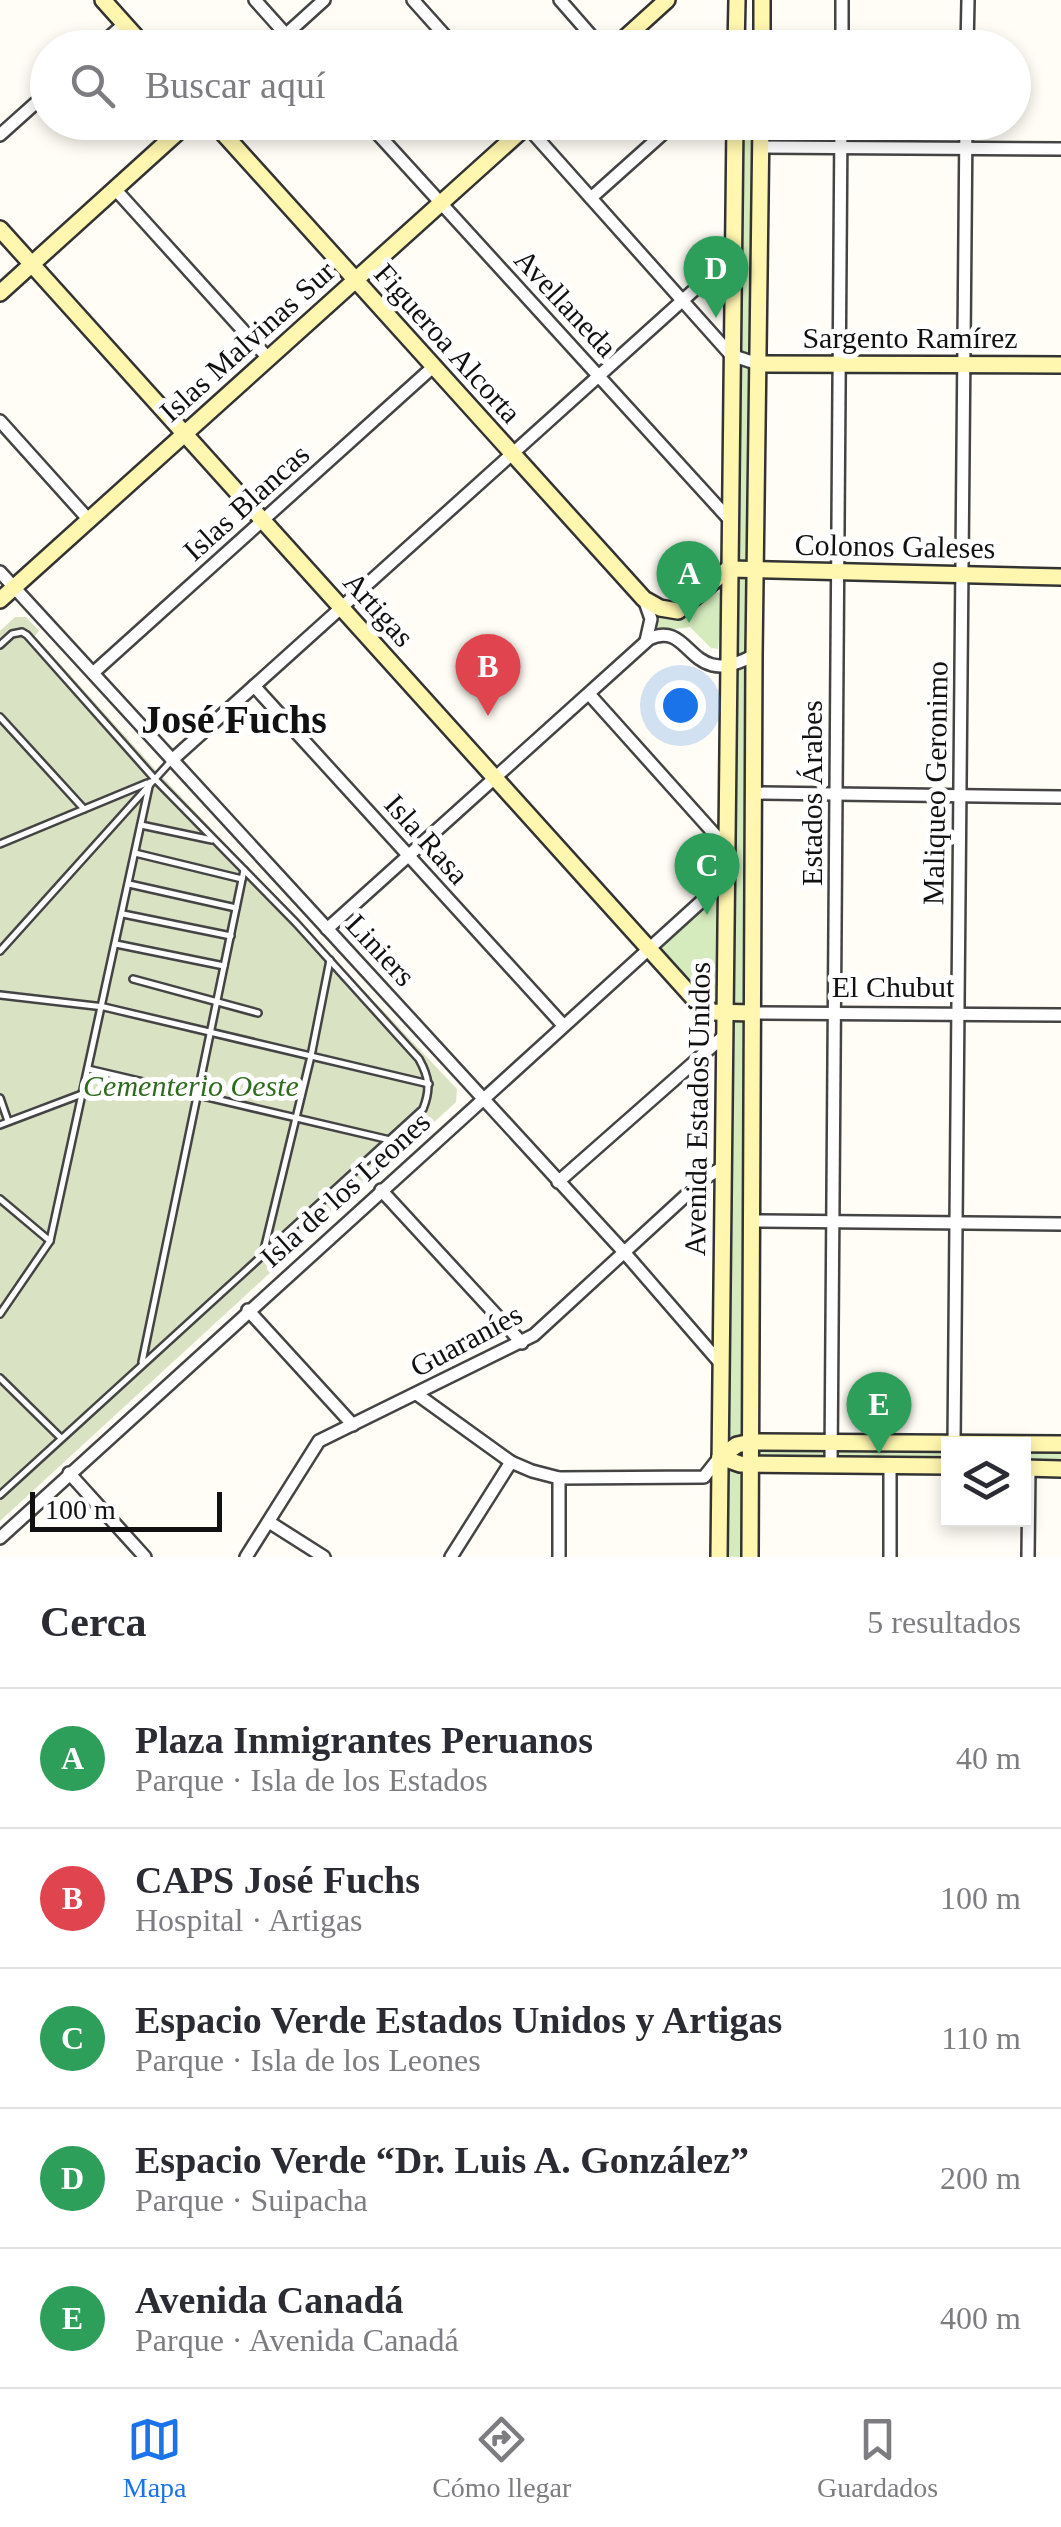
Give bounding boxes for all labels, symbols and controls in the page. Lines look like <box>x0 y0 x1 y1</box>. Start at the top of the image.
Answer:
search box <box>30 30 1031 140</box>
icon: search <box>65 58 120 113</box>
text: Buscar aquí <box>145 64 325 106</box>
pin: D <box>684 236 748 318</box>
street label: Avellaneda <box>508 243 624 363</box>
street label: Islas Malvinas Sur <box>153 254 341 428</box>
street label: Figueroa Alcorta <box>368 257 528 429</box>
street label: Sargento Ramírez <box>802 321 1018 354</box>
street label: Islas Blancas <box>176 437 316 567</box>
street label: Colonos Galeses <box>794 528 996 564</box>
pin: A <box>656 540 722 623</box>
street label: Artigas <box>337 565 421 653</box>
pin: B <box>456 634 520 716</box>
street label: Maliqueo Geronimo <box>916 661 954 905</box>
your location <box>655 680 706 731</box>
district label: José Fuchs <box>141 697 327 742</box>
street label: Estados Árabes <box>795 700 828 886</box>
street label: Isla Rasa <box>378 787 476 891</box>
pin: C <box>674 832 740 915</box>
street label: Liniers <box>340 908 422 992</box>
street label: Avenida Estados Unidos <box>678 962 716 1256</box>
street label: El Chubut <box>832 970 955 1003</box>
park label: Cementerio Oeste <box>83 1069 299 1102</box>
street label: Isla de los Leones <box>254 1105 436 1273</box>
street label: Guaraníes <box>405 1297 527 1383</box>
pin: E <box>846 1372 912 1454</box>
map controls <box>941 1437 1031 1527</box>
button: layers <box>941 1437 1031 1527</box>
scale bar <box>30 1487 222 1532</box>
text: 100 m <box>45 1494 116 1525</box>
text: Cerca <box>40 1599 147 1645</box>
text: 5 resultados <box>867 1604 1021 1640</box>
text: Plaza Inmigrantes Peruanos <box>135 1719 593 1761</box>
text: A <box>61 1740 84 1776</box>
text: 40 m <box>956 1740 1021 1776</box>
text: Parque · Isla de los Estados <box>135 1762 488 1798</box>
text: CAPS José Fuchs <box>135 1859 420 1901</box>
text: B <box>62 1880 83 1916</box>
text: 100 m <box>940 1880 1021 1916</box>
text: Hospital · Artigas <box>135 1902 363 1938</box>
text: Espacio Verde Estados Unidos y Artigas <box>135 1999 782 2041</box>
text: C <box>61 2020 84 2056</box>
text: 110 m <box>941 2020 1021 2056</box>
text: Parque · Isla de los Leones <box>135 2042 481 2078</box>
text: Espacio Verde “Dr. Luis A. González” <box>135 2139 749 2181</box>
text: D <box>61 2160 84 2196</box>
text: 200 m <box>940 2160 1021 2196</box>
text: Parque · Suipacha <box>135 2182 368 2218</box>
text: Avenida Canadá <box>135 2279 404 2321</box>
text: E <box>62 2300 83 2336</box>
text: 400 m <box>940 2300 1021 2336</box>
text: Parque · Avenida Canadá <box>135 2322 459 2358</box>
tab: Mapa <box>123 2412 187 2504</box>
tab: Cómo llegar <box>432 2412 571 2504</box>
tab: Guardados <box>817 2412 938 2504</box>

